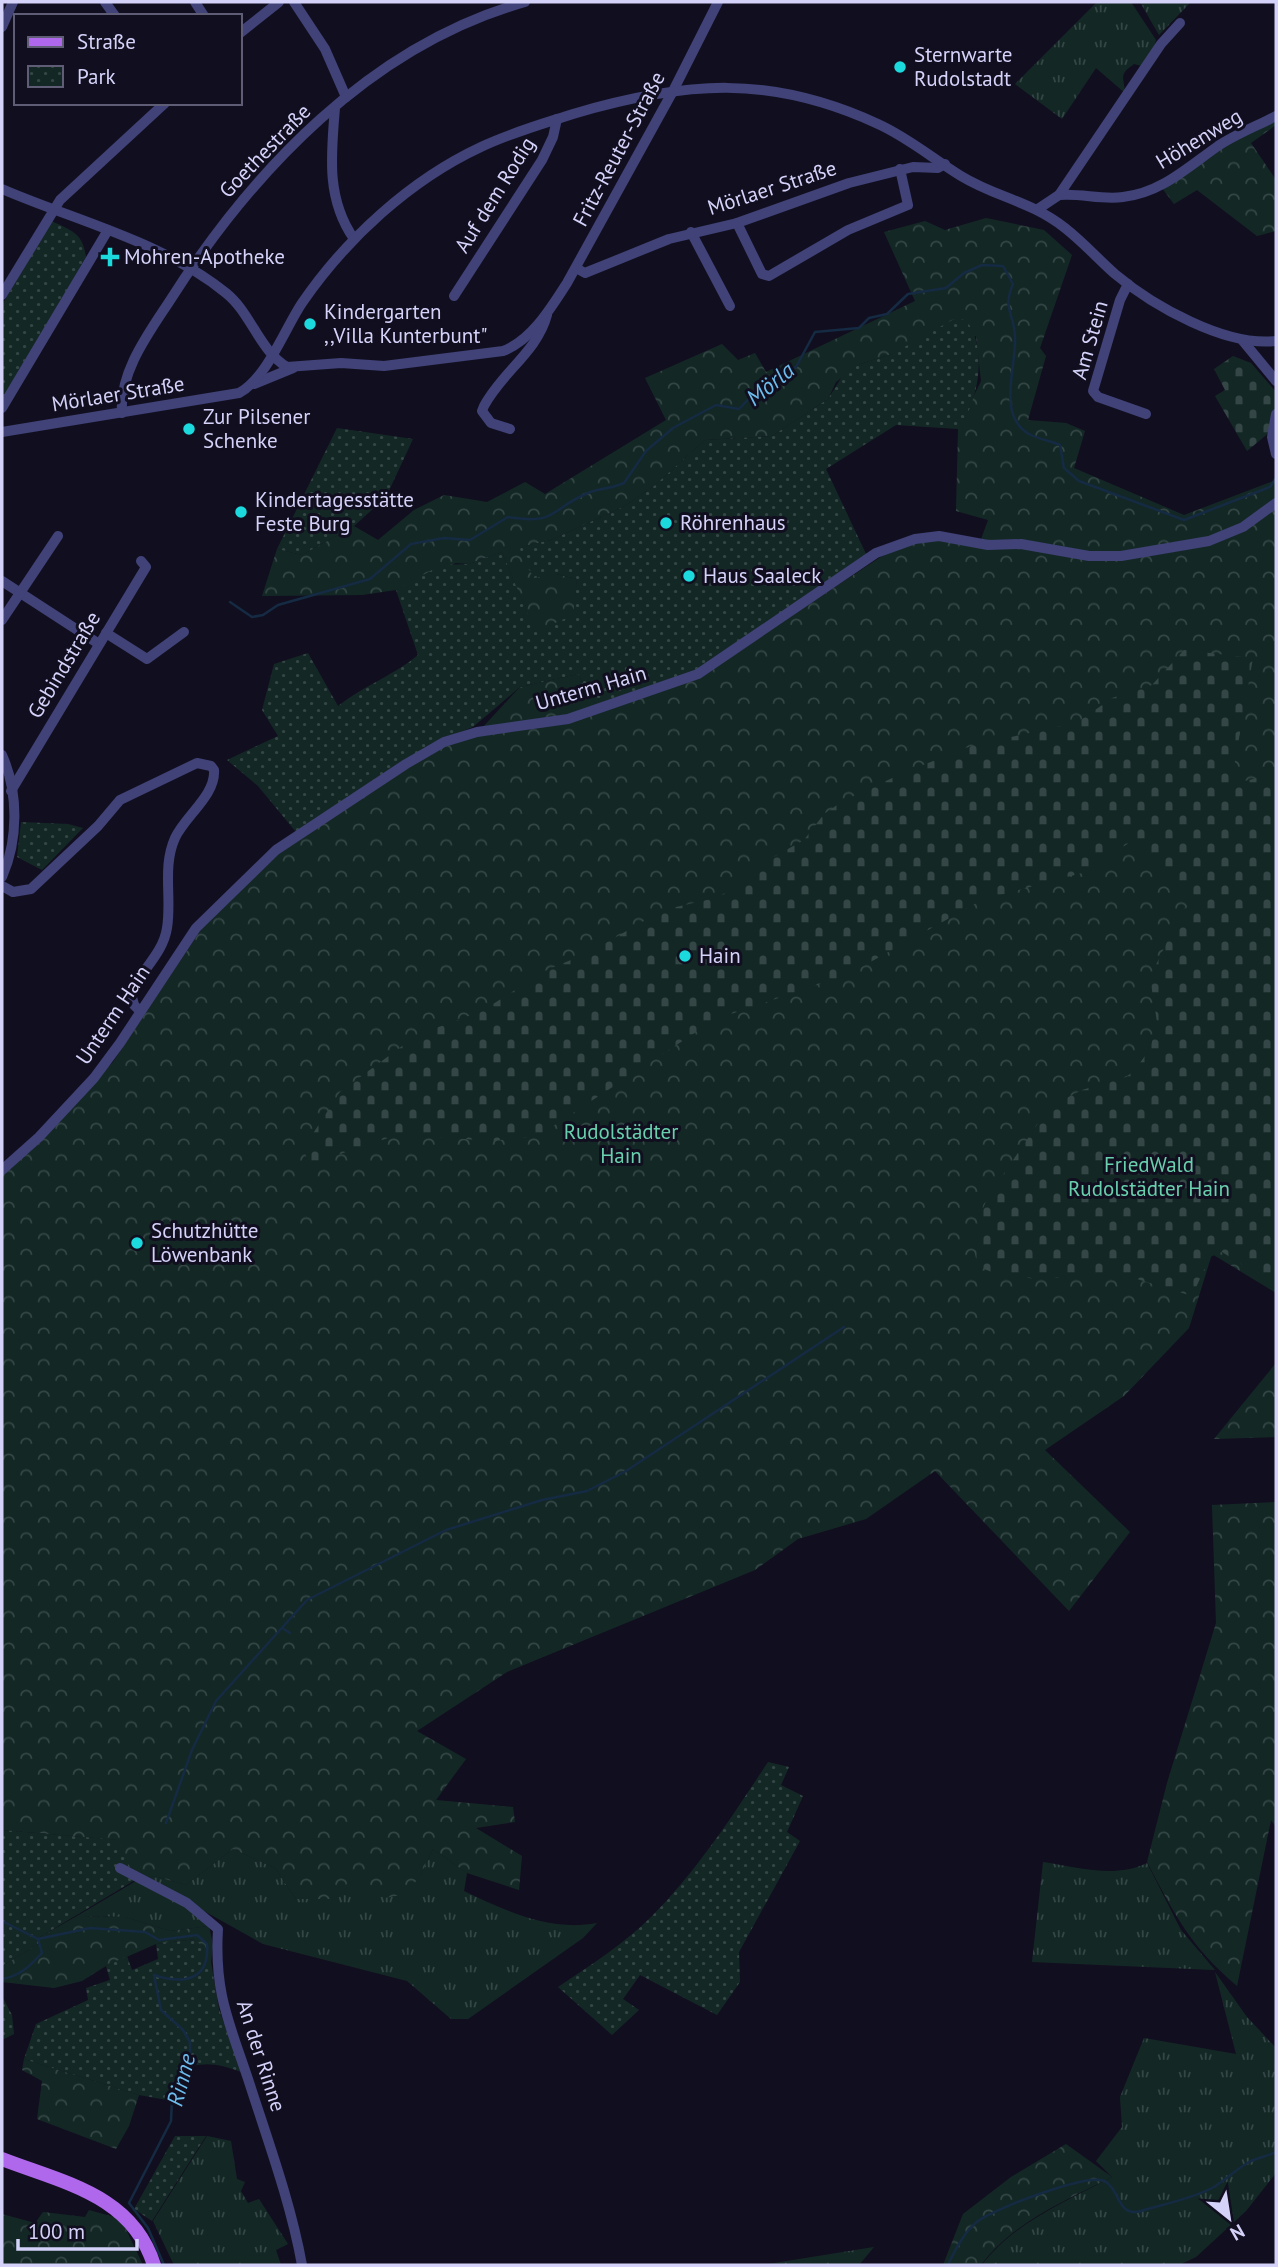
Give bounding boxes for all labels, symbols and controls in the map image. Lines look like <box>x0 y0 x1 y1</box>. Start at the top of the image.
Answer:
legend <box>14 14 242 105</box>
text: Straße <box>77 28 136 55</box>
place label: Sternwarte Rudolstadt <box>914 41 1013 92</box>
marker: Sternwarte Rudolstadt <box>892 59 908 75</box>
text: Park <box>77 63 116 90</box>
street label: Fritz-Reuter-Straße <box>566 67 671 231</box>
street label: Goethestraße <box>213 98 316 203</box>
street label: Höhenweg <box>1151 102 1247 175</box>
street label: Auf dem Rodig <box>448 132 541 258</box>
street label: Mörlaer Straße <box>704 154 840 221</box>
place label: Mohren-Apotheke <box>124 243 285 270</box>
marker: Mohren-Apotheke <box>102 249 118 265</box>
street label: Am Stein <box>1065 297 1114 382</box>
place label: Kindergarten ,,Villa Kunterbunt" <box>324 298 487 349</box>
marker: Kindergarten ,,Villa Kunterbunt" <box>302 316 318 332</box>
water label: Mörla <box>740 355 800 412</box>
street label: Mörlaer Straße <box>50 370 186 417</box>
place label: Zur Pilsener Schenke <box>203 403 310 454</box>
marker: Zur Pilsener Schenke <box>181 421 197 437</box>
place label: Kindertagesstätte Feste Burg <box>255 486 414 537</box>
marker: Kindertagesstätte Feste Burg <box>233 504 249 520</box>
place label: Röhrenhaus <box>680 509 786 536</box>
marker: Röhrenhaus <box>658 515 674 531</box>
place label: Haus Saaleck <box>703 562 821 589</box>
marker: Haus Saaleck <box>681 568 697 584</box>
street label: Gebindstraße <box>21 606 106 723</box>
street label: Unterm Hain <box>532 659 649 716</box>
place label: Hain <box>699 942 741 969</box>
marker: Hain <box>677 948 693 964</box>
street label: Unterm Hain <box>69 960 156 1070</box>
park label: Rudolstädter Hain <box>564 1118 678 1169</box>
park label: FriedWald Rudolstädter Hain <box>1068 1151 1230 1202</box>
place label: Schutzhütte Löwenbank <box>151 1217 258 1268</box>
marker: Schutzhütte Löwenbank <box>129 1235 145 1251</box>
street label: An der Rinne <box>231 1997 292 2115</box>
water label: Rinne <box>160 2050 202 2109</box>
north arrow <box>1194 2183 1264 2253</box>
scale bar <box>18 2208 136 2252</box>
text: 100 m <box>28 2218 85 2245</box>
text: N <box>1226 2219 1249 2246</box>

